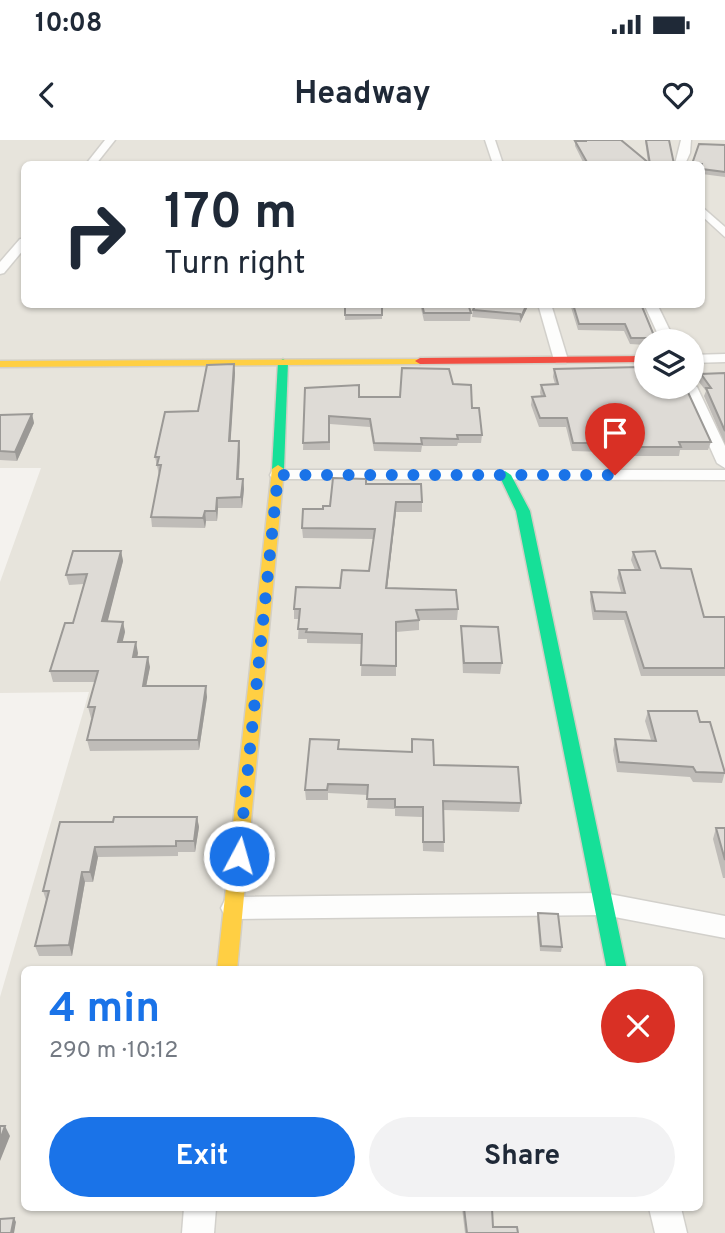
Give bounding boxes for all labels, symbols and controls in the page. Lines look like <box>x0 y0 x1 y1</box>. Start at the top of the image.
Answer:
text: 10:08 <box>35 8 102 41</box>
text: Headway <box>294 75 431 115</box>
icon: back <box>28 76 66 114</box>
icon: heart <box>659 76 697 114</box>
text: 170 m <box>164 184 297 246</box>
icon: right <box>49 189 140 280</box>
text: Turn right <box>164 245 306 285</box>
map controls <box>634 329 704 399</box>
button: layers <box>634 329 704 399</box>
pin <box>585 403 645 475</box>
icon: arrive <box>596 414 634 452</box>
position arrow <box>202 819 276 893</box>
text: 4 min <box>49 984 160 1037</box>
button: close <box>601 989 675 1063</box>
text: 290 m · 10:12 <box>49 1037 178 1066</box>
button: Exit <box>49 1117 355 1197</box>
button: Share <box>369 1117 675 1197</box>

